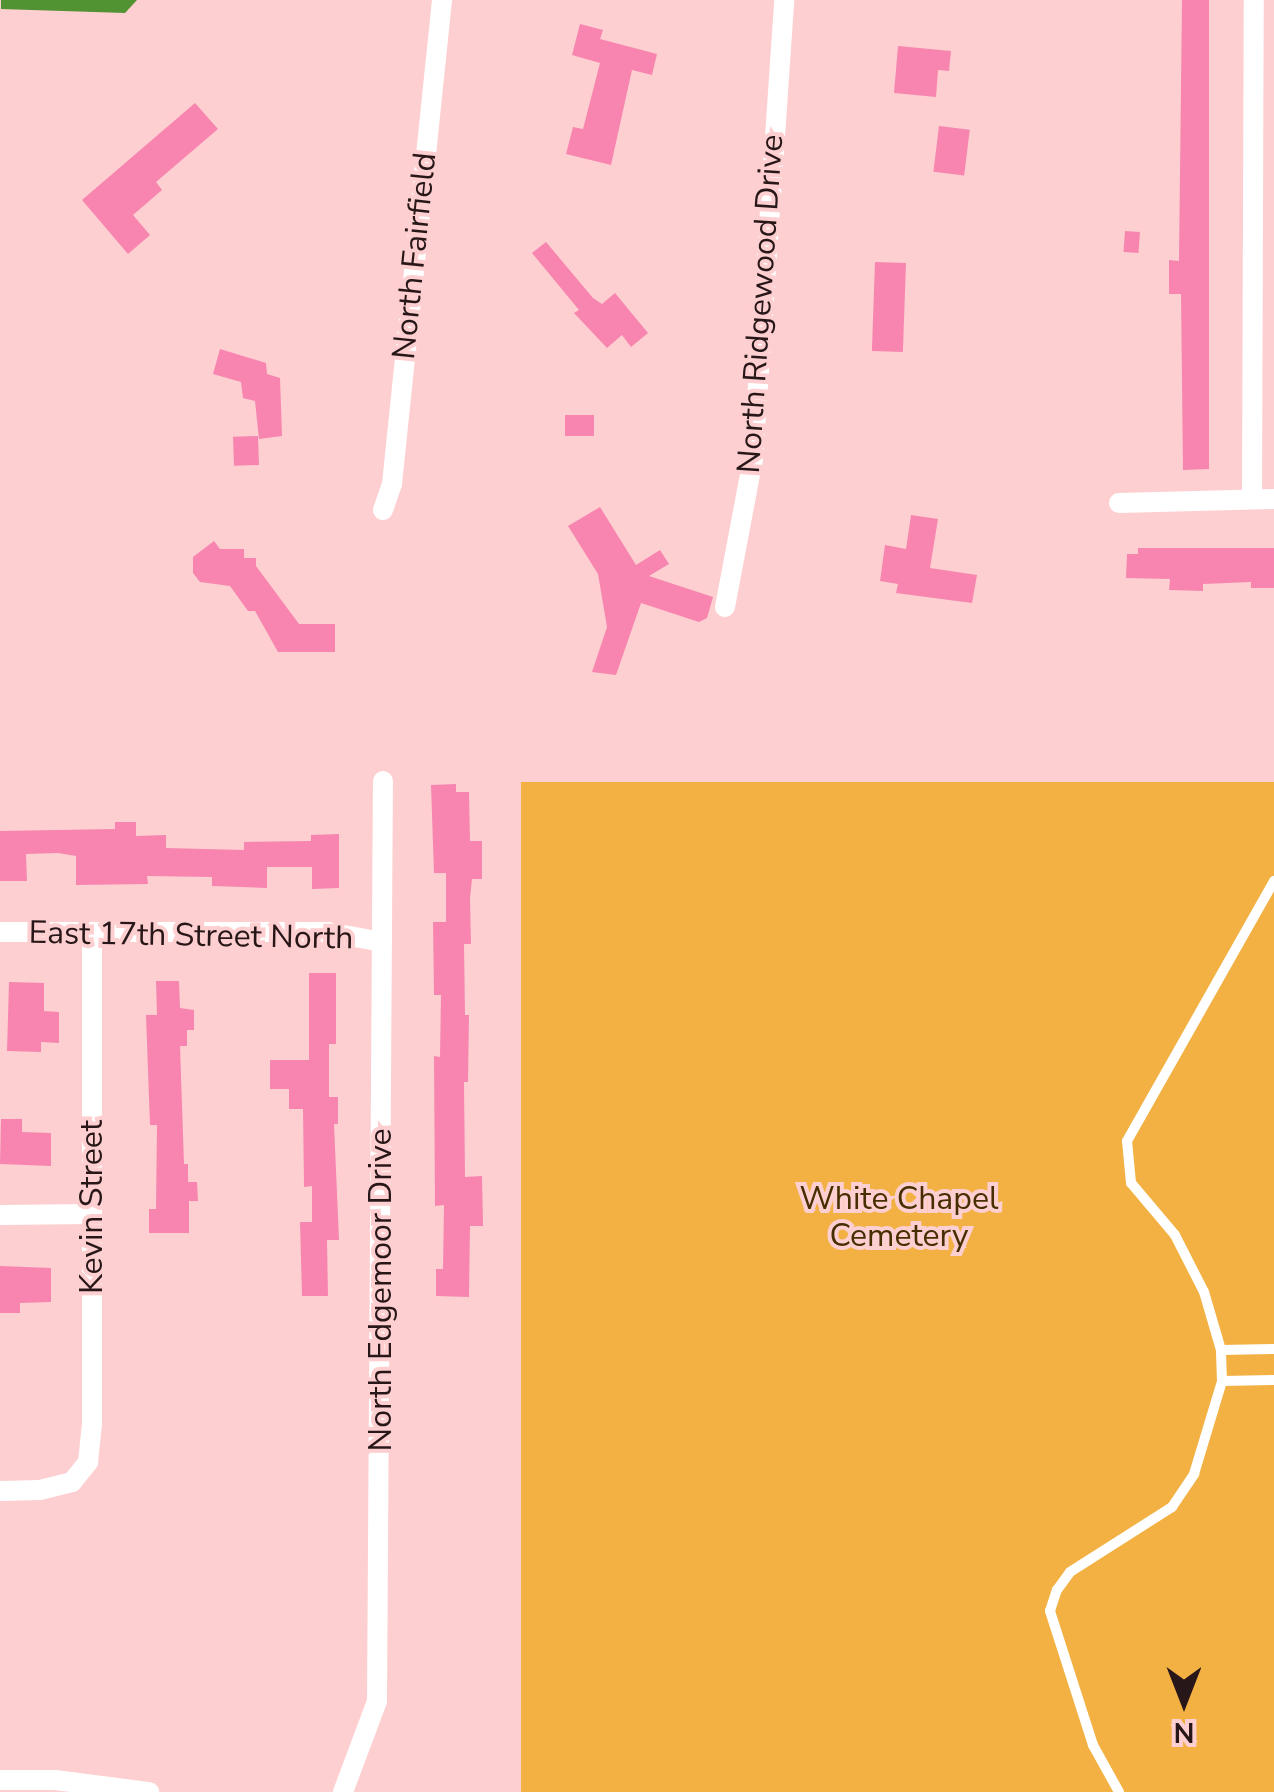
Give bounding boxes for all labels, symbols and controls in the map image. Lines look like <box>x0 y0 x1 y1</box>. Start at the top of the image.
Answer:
street label: North Ridgewood Drive <box>730 133 792 475</box>
street label: North Fairfield <box>385 151 445 361</box>
street label: East 17th Street North <box>28 914 354 958</box>
street label: Kevin Street <box>73 1120 111 1294</box>
street label: North Edgemoor Drive <box>362 1129 400 1451</box>
park label: White Chapel Cemetery <box>800 1181 998 1256</box>
north arrow <box>1134 1652 1234 1752</box>
text: N <box>1174 1713 1194 1751</box>

